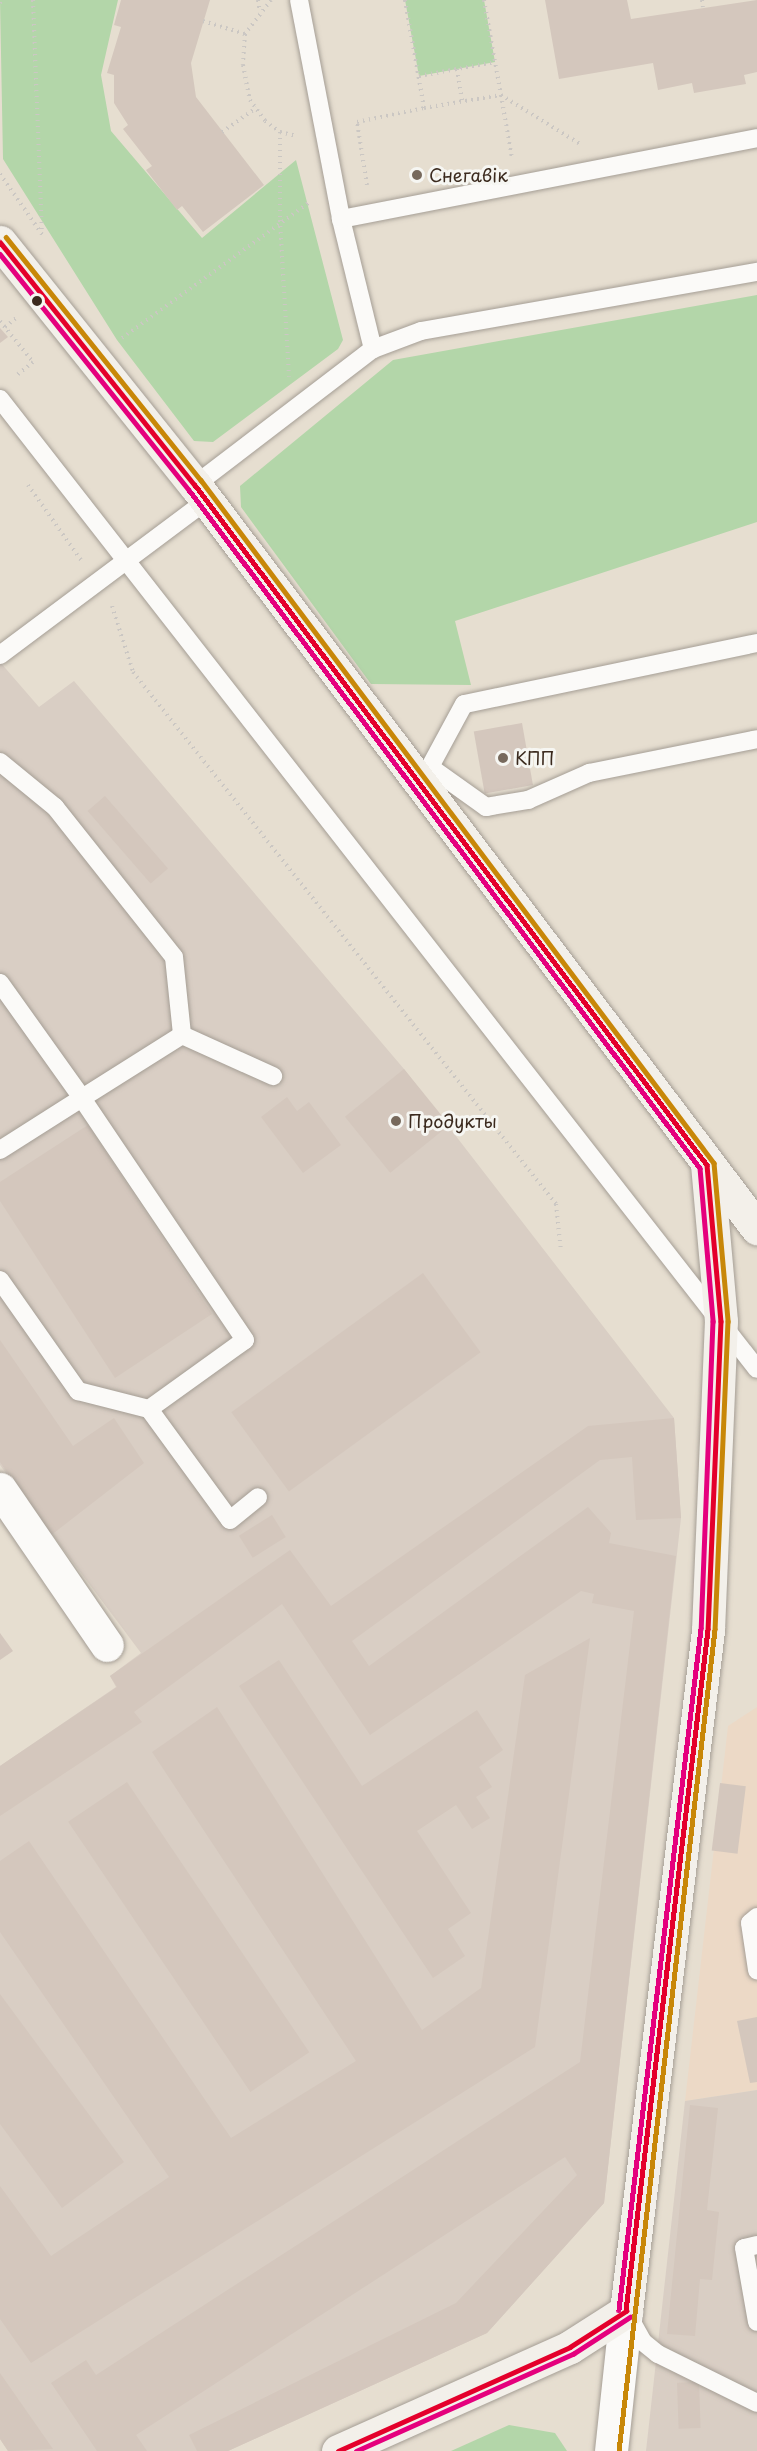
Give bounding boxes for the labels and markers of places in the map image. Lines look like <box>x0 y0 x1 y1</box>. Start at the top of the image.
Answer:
place label: Снегавік <box>429 164 508 186</box>
marker: Снегавік <box>410 168 424 182</box>
unlabelled marker <box>31 295 43 307</box>
place label: КПП <box>515 747 555 769</box>
marker: КПП <box>496 751 510 765</box>
place label: Продукты <box>408 1110 497 1132</box>
marker: Продукты <box>389 1114 403 1128</box>

